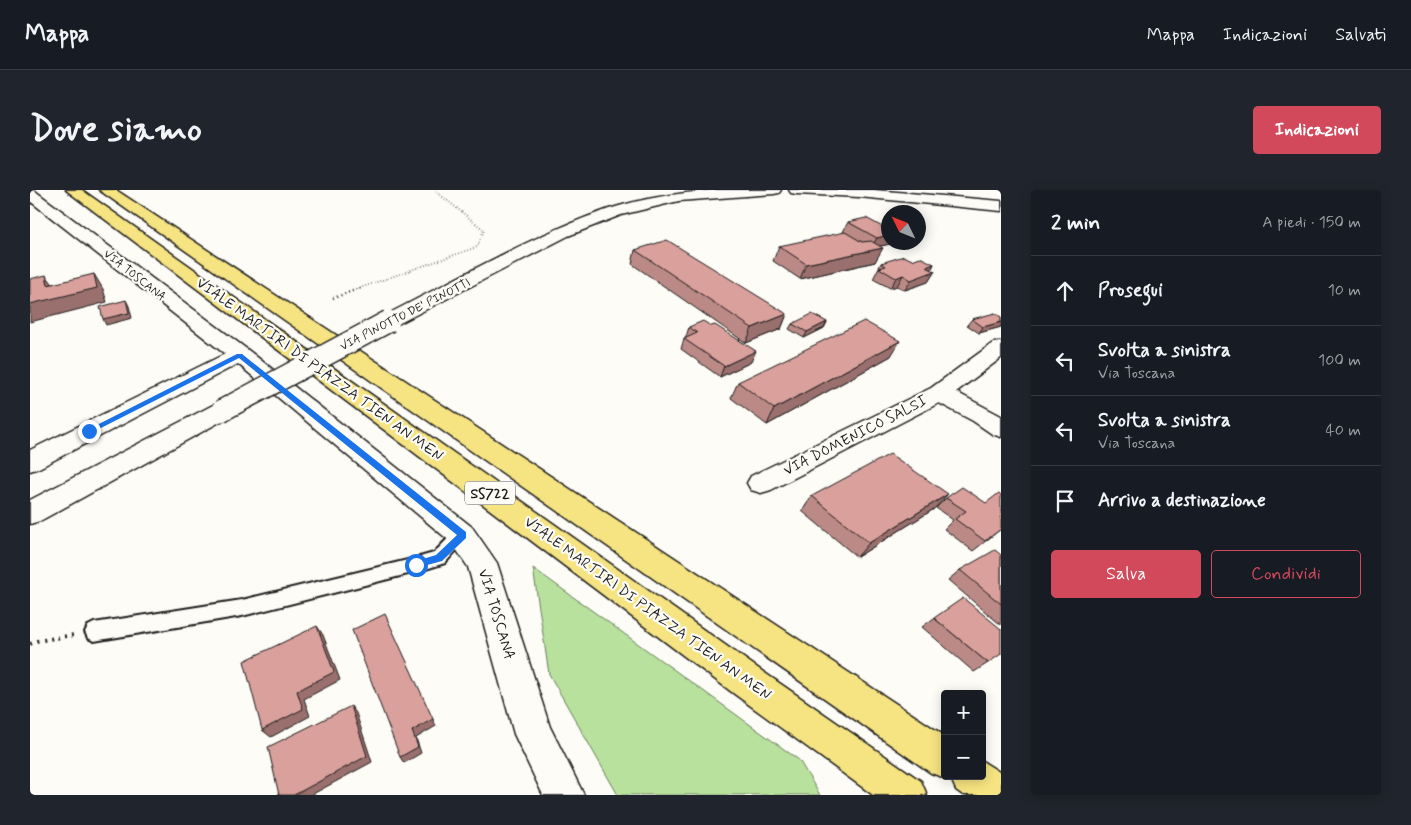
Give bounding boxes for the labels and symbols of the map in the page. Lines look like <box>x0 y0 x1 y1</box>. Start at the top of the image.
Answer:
north arrow <box>881 205 926 250</box>
street label: VIA TOSCANA <box>100 246 169 305</box>
street label: VIALE MARTIRI DI PIAZZA TIEN AN MEN <box>192 273 447 466</box>
street label: VIA PINOTTO DE' PINOTTI <box>337 275 473 355</box>
street label: VIA DOMENICO SALSI <box>780 391 931 481</box>
route end <box>78 420 101 443</box>
road number: SS722 <box>465 482 515 504</box>
street label: VIALE MARTIRI DI PIAZZA TIEN AN MEN <box>520 512 775 705</box>
route start <box>405 554 428 577</box>
street label: VIA TOSCANA <box>473 567 519 662</box>

